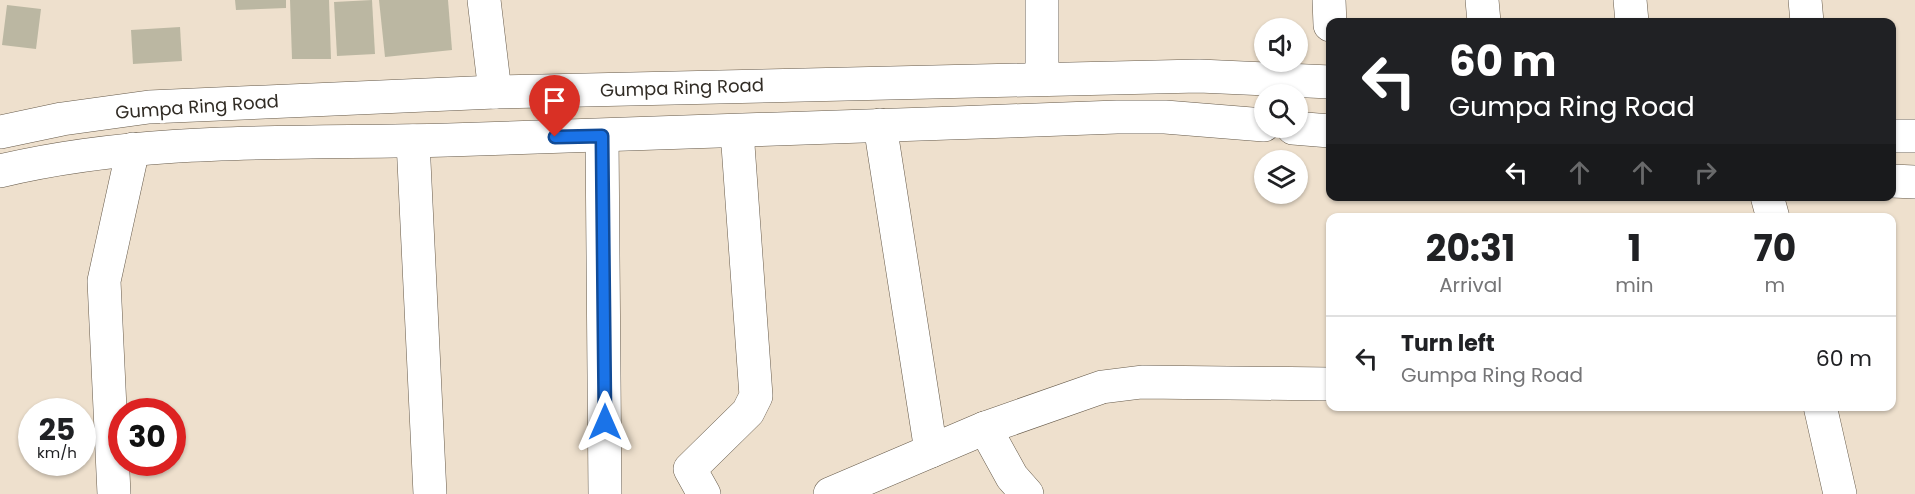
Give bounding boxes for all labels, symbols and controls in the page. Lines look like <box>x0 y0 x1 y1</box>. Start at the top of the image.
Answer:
map controls <box>1254 18 1308 204</box>
button: sound <box>1254 18 1308 72</box>
text: 60 m <box>1449 32 1557 91</box>
icon: left <box>1350 42 1428 120</box>
street label: Gumpa Ring Road <box>600 72 764 103</box>
pin <box>529 75 580 137</box>
icon: arrive <box>538 84 571 117</box>
button: search <box>1254 84 1308 138</box>
street label: Gumpa Ring Road <box>114 88 280 125</box>
text: Gumpa Ring Road <box>1449 88 1695 125</box>
button: layers <box>1254 150 1308 204</box>
icon: left <box>1500 156 1533 189</box>
icon: ahead <box>1563 156 1596 189</box>
icon: ahead <box>1626 156 1659 189</box>
icon: right <box>1689 156 1722 189</box>
text: 20:31 <box>1426 223 1515 274</box>
text: 1 <box>1628 223 1641 274</box>
text: 70 <box>1753 223 1796 274</box>
text: Arrival <box>1439 271 1502 299</box>
text: min <box>1615 271 1654 299</box>
text: m <box>1764 271 1785 299</box>
text: Turn left <box>1401 328 1495 359</box>
icon: left <box>1350 342 1383 375</box>
text: 60 m <box>1816 343 1872 374</box>
text: Gumpa Ring Road <box>1401 361 1583 389</box>
position arrow <box>573 390 637 454</box>
speed limit sign: 30 <box>108 398 186 476</box>
text: 25 <box>39 408 75 451</box>
text: km/h <box>37 442 77 463</box>

